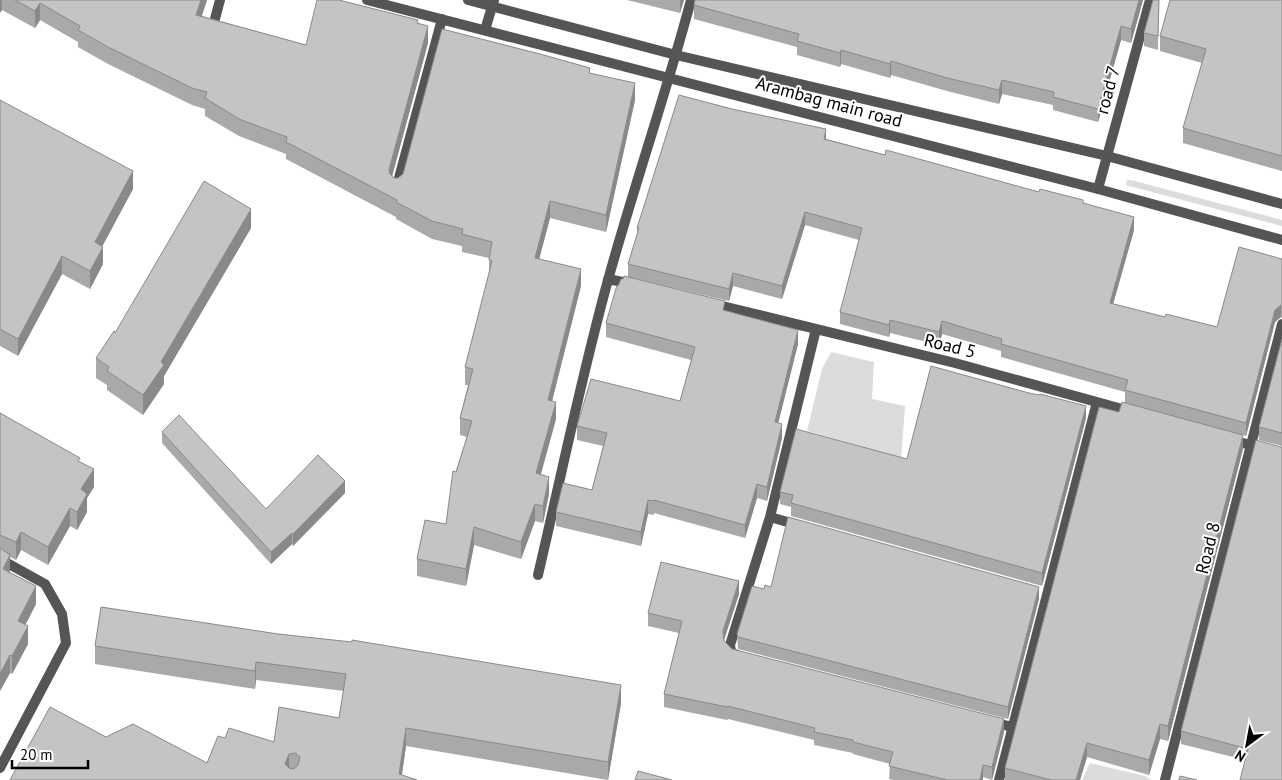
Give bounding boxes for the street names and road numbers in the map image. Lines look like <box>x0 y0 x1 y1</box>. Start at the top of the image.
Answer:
street label: road 7 <box>1090 63 1125 117</box>
street label: Arambag main road <box>753 71 905 132</box>
street label: Road 5 <box>922 328 978 363</box>
street label: Road 8 <box>1190 520 1225 576</box>

